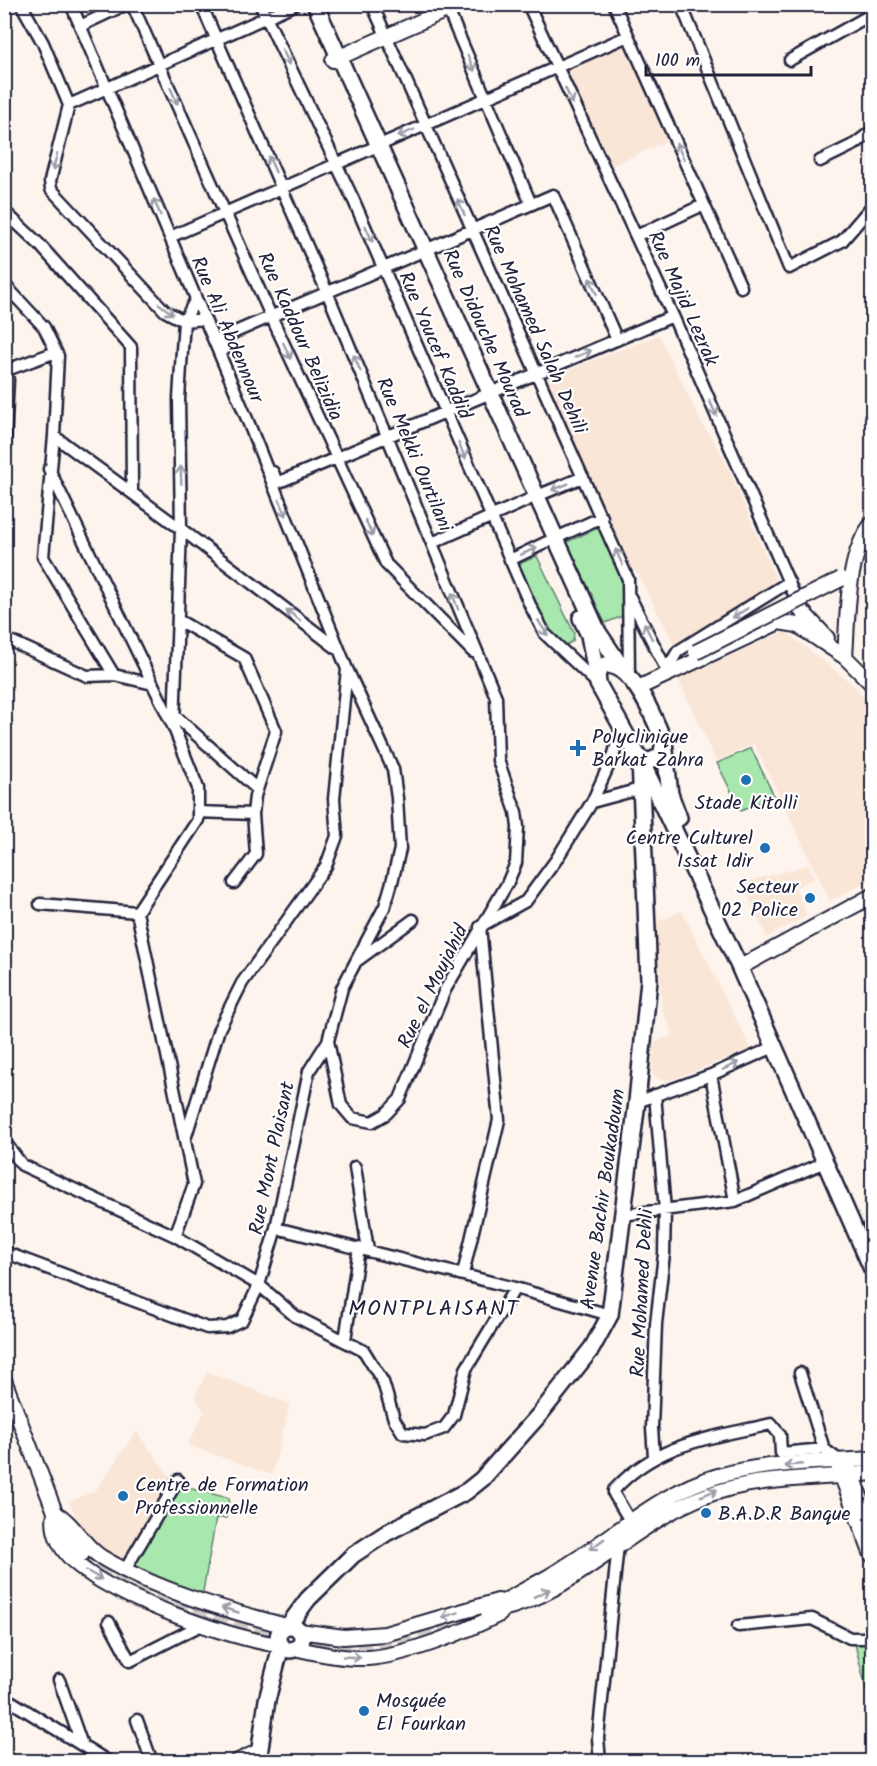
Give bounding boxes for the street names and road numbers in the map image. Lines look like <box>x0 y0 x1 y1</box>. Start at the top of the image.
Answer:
street label: Rue Mohamed Salah Dehili <box>474 220 595 441</box>
street label: Rue Majid Lezrak <box>638 226 727 372</box>
street label: Rue Didouche Mourad <box>433 244 536 424</box>
street label: Rue Kaddour Belizidia <box>248 247 351 426</box>
street label: Rue Ali Abdennour <box>181 252 272 409</box>
street label: Rue Youcef Kaddid <box>389 267 480 426</box>
street label: Rue Mekki Ourtilani <box>366 372 461 538</box>
street label: Rue el Moujahid <box>390 918 478 1054</box>
street label: Rue Mont Plaisant <box>241 1079 305 1238</box>
street label: Avenue Bachir Boukadoum <box>573 1087 635 1312</box>
street label: Rue Mohamed Dehli <box>623 1207 663 1378</box>

